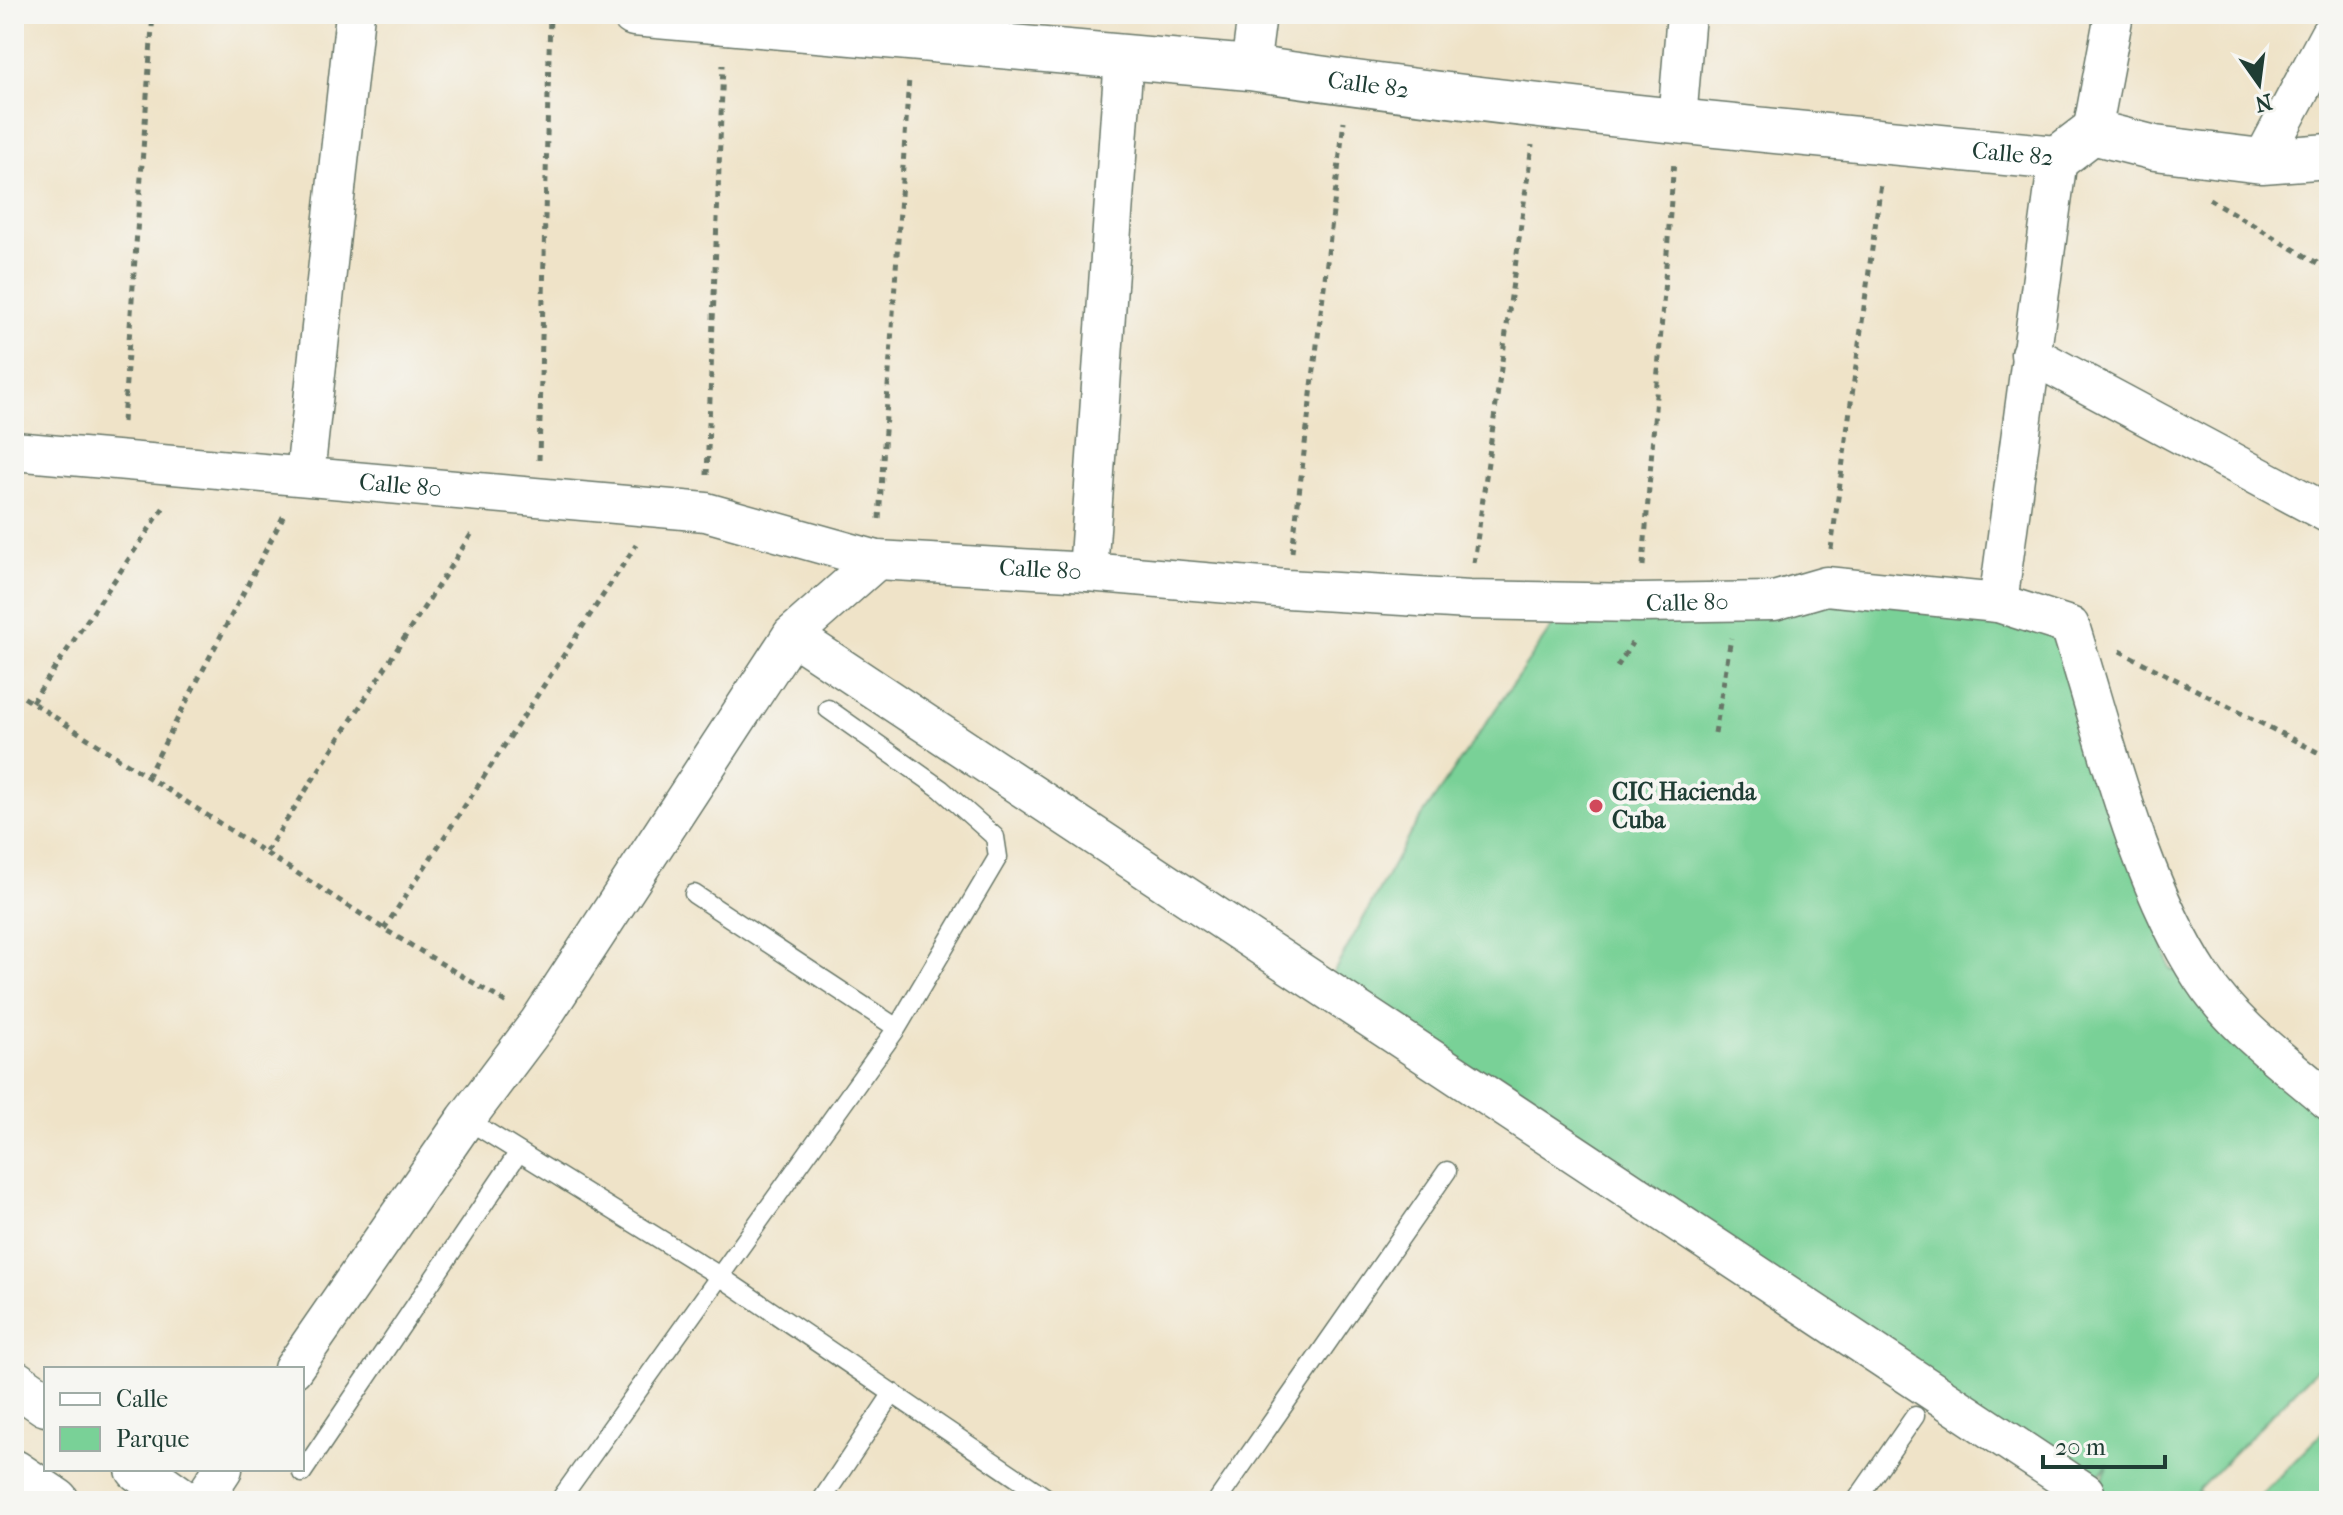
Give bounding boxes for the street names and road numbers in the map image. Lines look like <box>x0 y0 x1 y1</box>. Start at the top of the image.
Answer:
street label: Calle 82 <box>1326 65 1411 104</box>
street label: Calle 82 <box>1971 136 2055 172</box>
street label: Calle 80 <box>358 467 443 503</box>
street label: Calle 80 <box>998 553 1083 586</box>
street label: Calle 80 <box>1646 588 1729 617</box>

